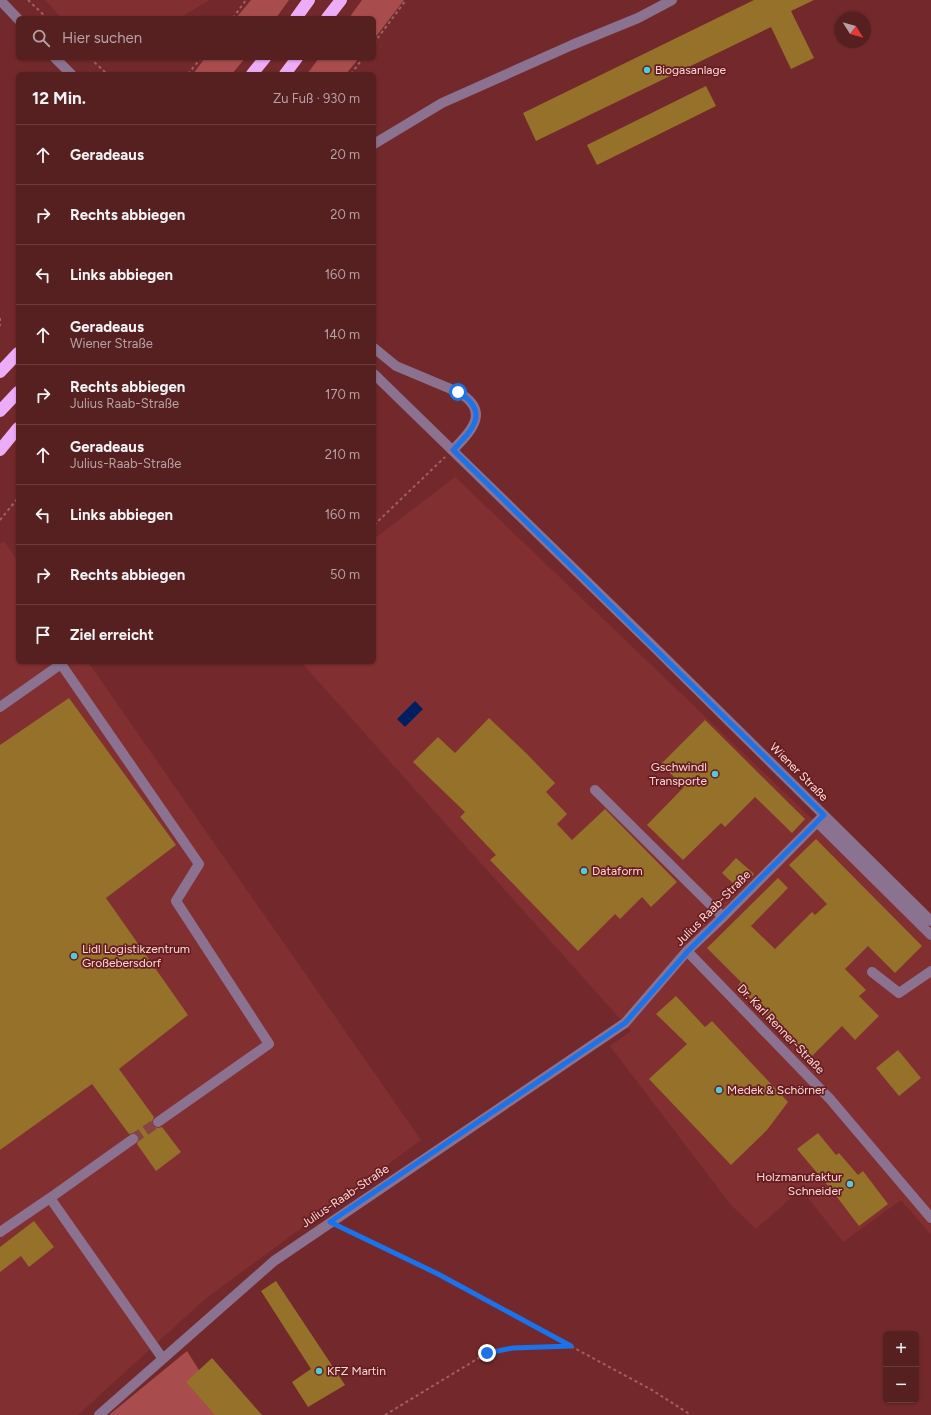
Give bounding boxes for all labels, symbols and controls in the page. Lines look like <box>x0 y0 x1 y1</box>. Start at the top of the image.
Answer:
north arrow <box>835 12 871 48</box>
search box <box>16 16 376 60</box>
icon: search <box>30 27 52 49</box>
text: Hier suchen <box>62 29 142 47</box>
place label: Biogasanlage <box>655 63 726 77</box>
marker: Biogasanlage <box>642 65 652 75</box>
text: 12 Min. <box>32 88 86 108</box>
text: Zu Fuß · 930 m <box>273 91 360 106</box>
icon: ahead <box>32 144 54 166</box>
text: Geradeaus <box>70 146 144 164</box>
text: 20 m <box>330 147 360 162</box>
icon: right <box>32 204 54 226</box>
text: Rechts abbiegen <box>70 206 185 224</box>
text: 20 m <box>330 207 360 222</box>
icon: left <box>32 264 54 286</box>
text: Links abbiegen <box>70 266 173 284</box>
text: 160 m <box>325 267 360 282</box>
text: Geradeaus <box>70 318 144 336</box>
icon: ahead <box>32 324 54 346</box>
text: 140 m <box>324 327 360 342</box>
text: Wiener Straße <box>70 336 153 351</box>
text: Rechts abbiegen <box>70 378 185 396</box>
route start <box>449 383 467 401</box>
icon: right <box>32 384 54 406</box>
text: 170 m <box>325 387 360 402</box>
text: Julius Raab-Straße <box>70 396 179 411</box>
text: Geradeaus <box>70 438 144 456</box>
icon: ahead <box>32 444 54 466</box>
text: 210 m <box>325 447 360 462</box>
text: Julius-Raab-Straße <box>70 456 181 471</box>
icon: left <box>32 504 54 526</box>
text: Links abbiegen <box>70 506 173 524</box>
text: 160 m <box>325 507 360 522</box>
icon: right <box>32 564 54 586</box>
text: Rechts abbiegen <box>70 566 185 584</box>
text: 50 m <box>330 567 360 582</box>
icon: arrive <box>32 624 54 646</box>
text: Ziel erreicht <box>70 626 154 644</box>
street label: Wiener Straße <box>767 740 831 804</box>
place label: Gschwindl Transporte <box>649 760 707 788</box>
marker: Gschwindl Transporte <box>710 769 720 779</box>
place label: Dataform <box>592 864 643 878</box>
marker: Dataform <box>579 866 589 876</box>
street label: Julius Raab-Straße <box>672 867 754 949</box>
place label: Lidl Logistikzentrum Großebersdorf <box>82 942 190 970</box>
marker: Lidl Logistikzentrum Großebersdorf <box>69 951 79 961</box>
street label: Dr. Karl Renner-Straße <box>735 981 828 1077</box>
place label: Medek & Schörner <box>727 1083 826 1097</box>
marker: Medek & Schörner <box>714 1085 724 1095</box>
street label: Julius-Raab-Straße <box>298 1161 392 1231</box>
place label: Holzmanufaktur Schneider <box>756 1170 842 1198</box>
marker: Holzmanufaktur Schneider <box>845 1179 855 1189</box>
map controls <box>883 1331 919 1403</box>
button: + <box>883 1331 919 1367</box>
route end <box>478 1344 496 1362</box>
place label: KFZ Martin <box>327 1364 386 1378</box>
marker: KFZ Martin <box>314 1366 324 1376</box>
button: − <box>883 1367 919 1403</box>

